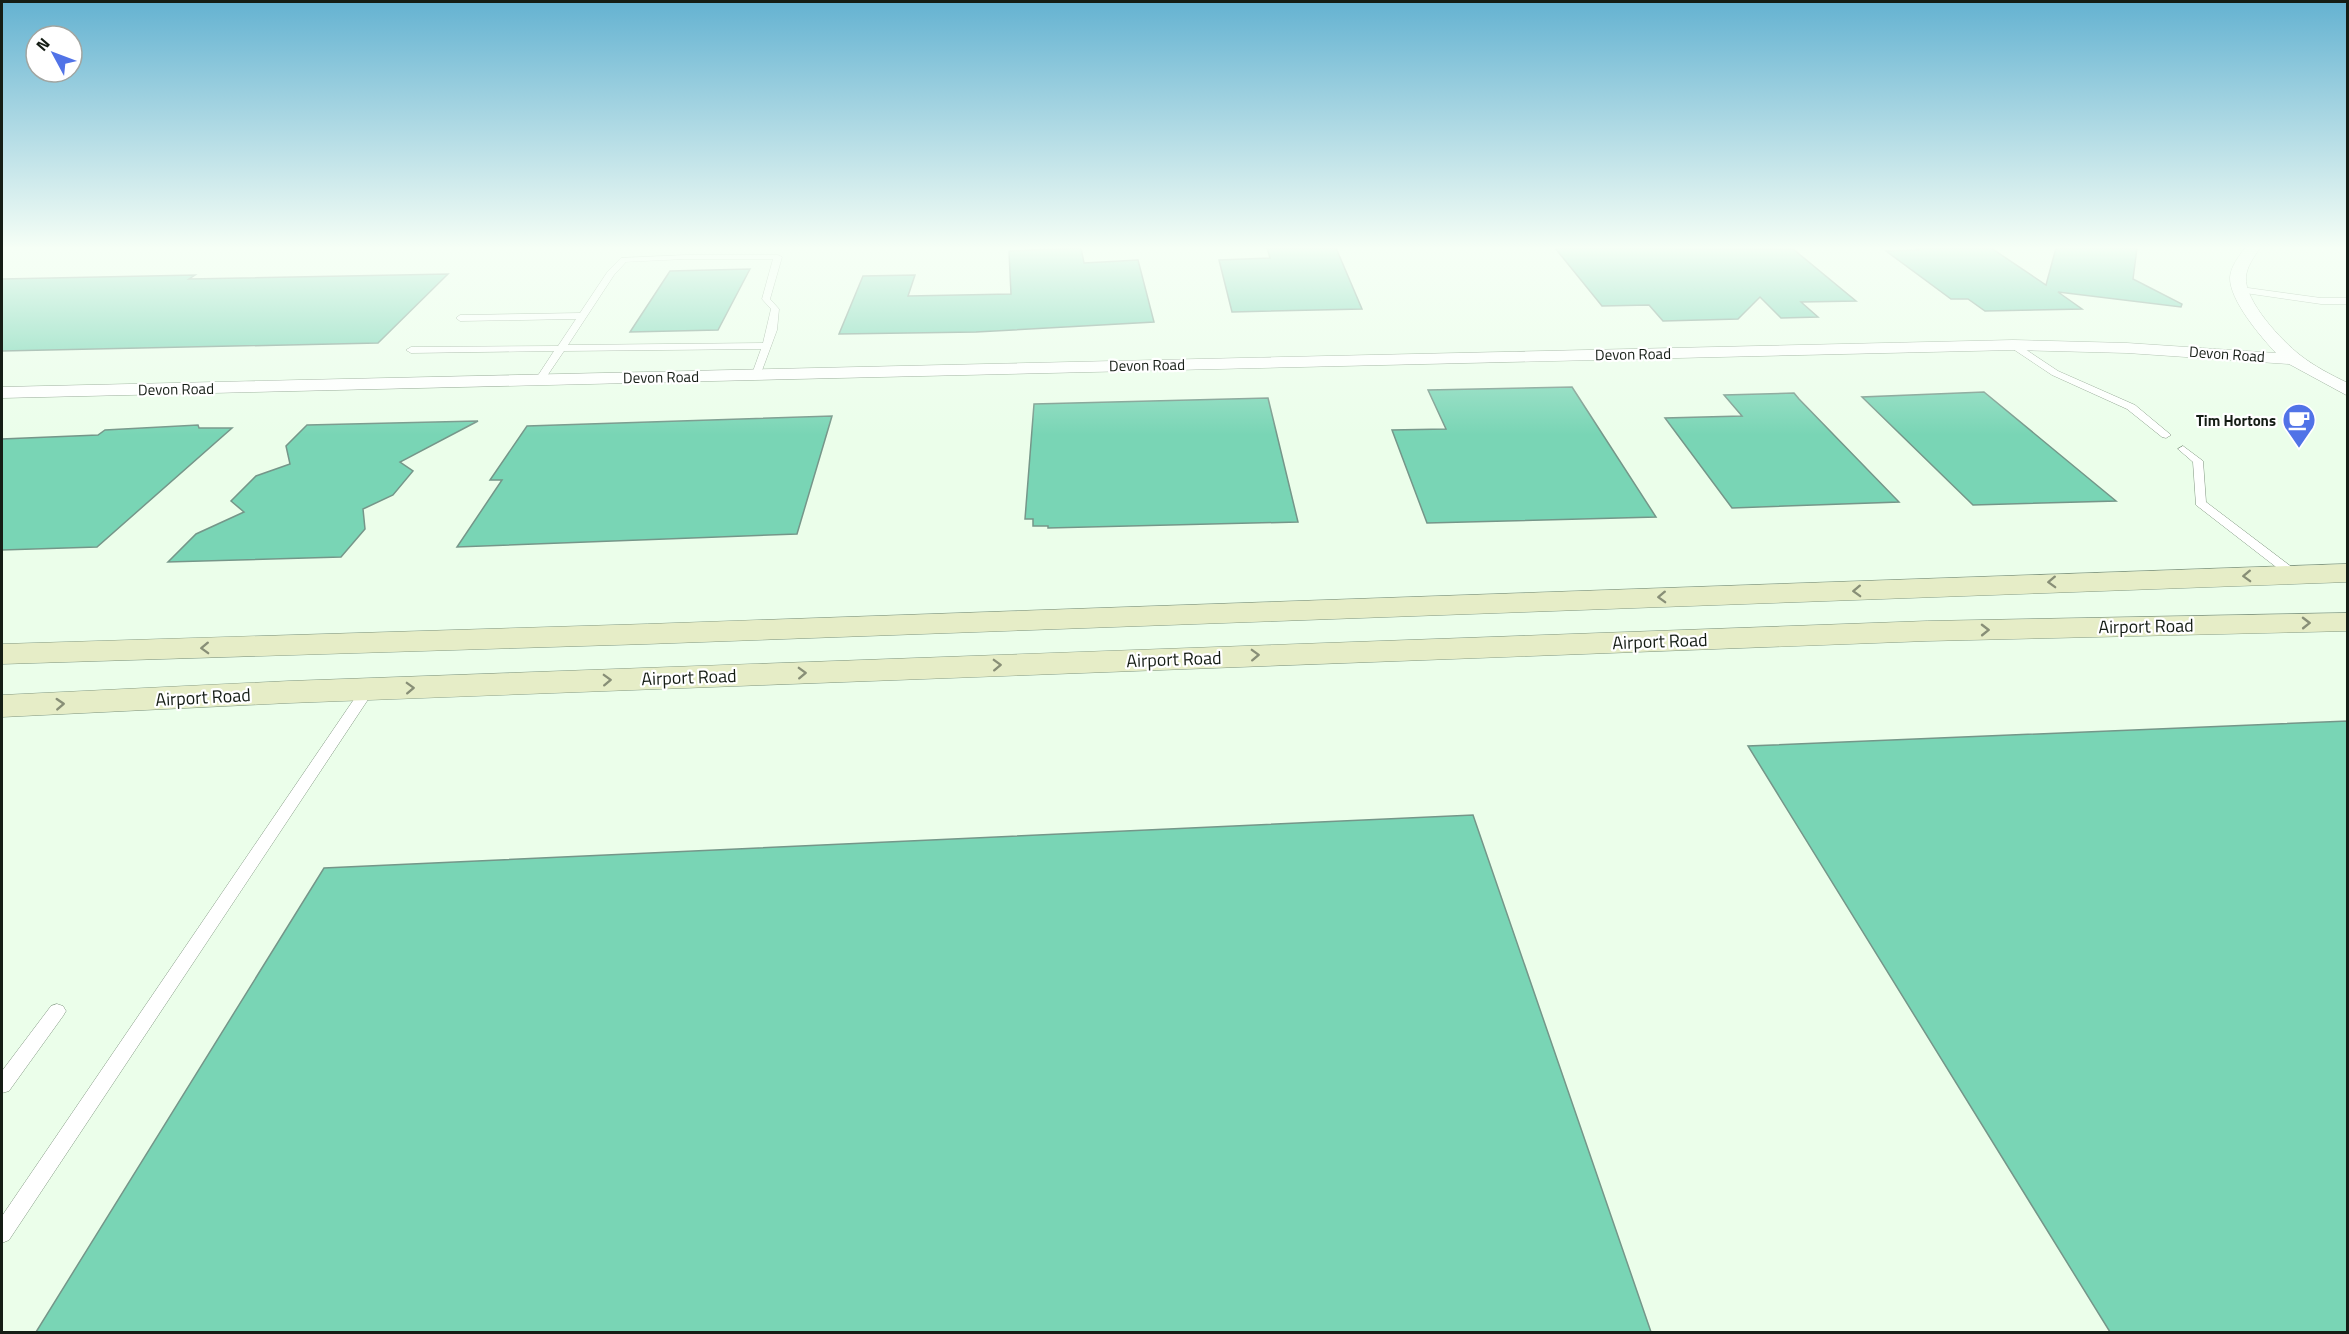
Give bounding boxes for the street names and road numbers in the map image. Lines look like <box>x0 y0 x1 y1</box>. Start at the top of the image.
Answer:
street label: Devon Road <box>2188 340 2266 368</box>
street label: Devon Road <box>1595 342 1671 366</box>
street label: Devon Road <box>1109 353 1185 377</box>
street label: Devon Road <box>623 365 699 389</box>
street label: Devon Road <box>138 377 214 401</box>
street label: Airport Road <box>2098 612 2194 640</box>
street label: Airport Road <box>1612 626 1708 656</box>
street label: Airport Road <box>1126 644 1222 674</box>
street label: Airport Road <box>641 662 737 692</box>
street label: Airport Road <box>155 681 251 713</box>

